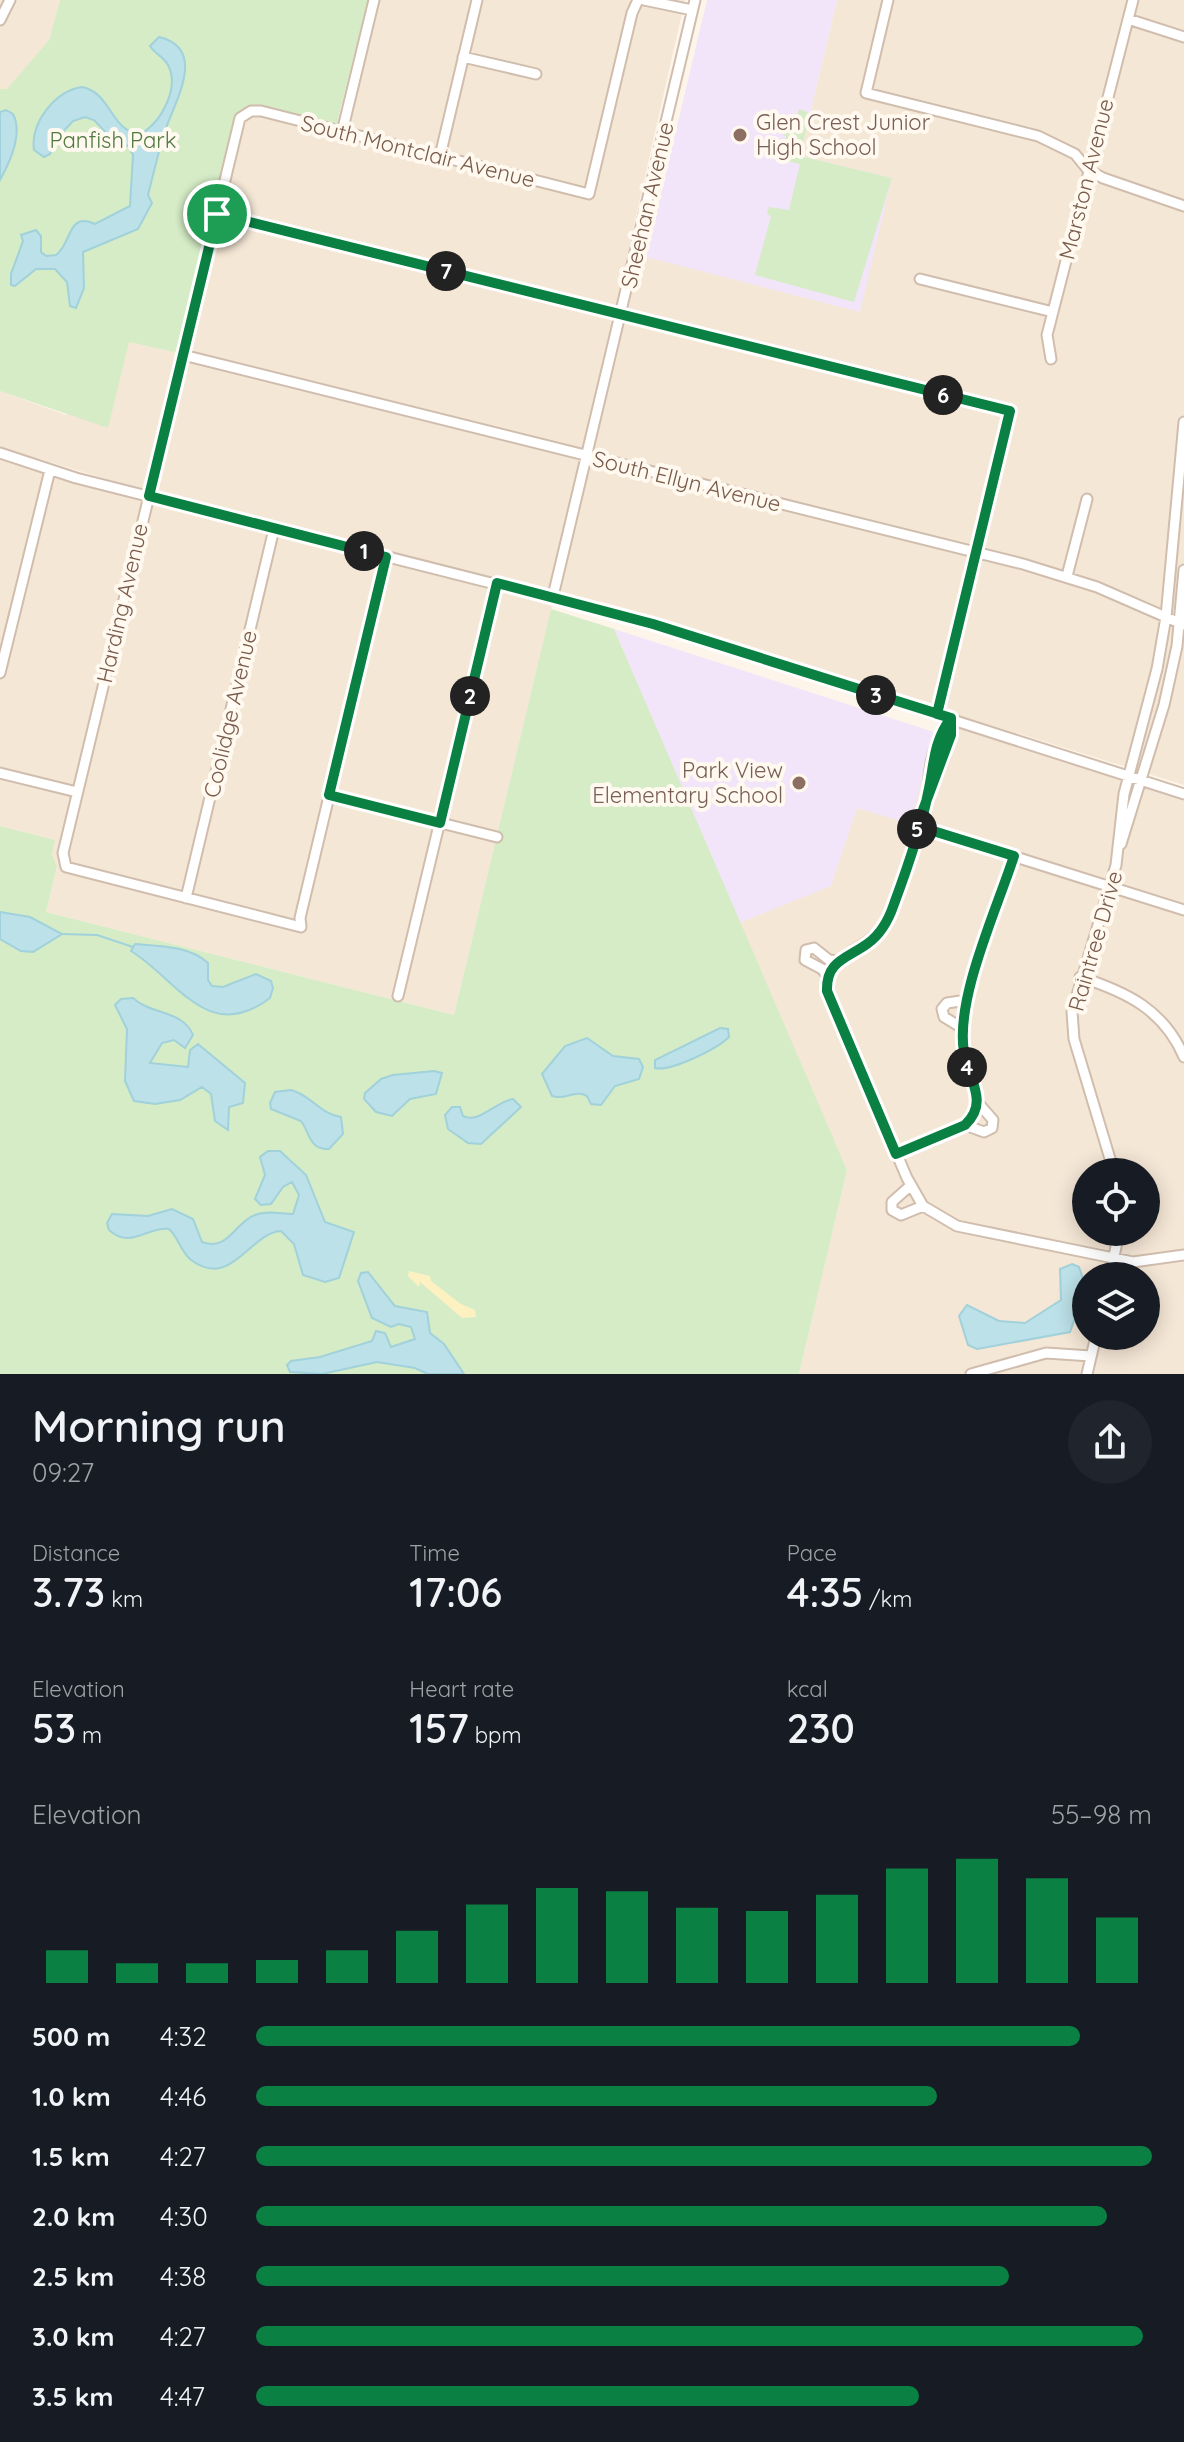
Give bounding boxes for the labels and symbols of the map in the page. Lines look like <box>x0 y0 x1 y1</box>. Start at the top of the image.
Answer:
street label: Marston Avenue <box>1052 96 1120 262</box>
street label: South Montclair Avenue <box>298 108 538 194</box>
place label: Glen Crest Junior High School <box>756 108 931 161</box>
street label: Sheehan Avenue <box>614 119 680 291</box>
park label: Panfish Park <box>49 126 177 154</box>
marker: Glen Crest Junior High School <box>731 126 749 144</box>
pin <box>183 180 251 248</box>
pin: 7 <box>426 251 466 291</box>
pin: 6 <box>923 375 963 415</box>
street label: South Ellyn Avenue <box>590 444 784 518</box>
street label: Harding Avenue <box>90 520 154 686</box>
pin: 1 <box>344 531 384 571</box>
street label: Coolidge Avenue <box>197 628 263 800</box>
pin: 3 <box>856 675 896 715</box>
pin: 2 <box>450 676 490 716</box>
place label: Park View Elementary School <box>592 756 783 809</box>
marker: Park View Elementary School <box>790 774 808 792</box>
pin: 5 <box>897 809 937 849</box>
street label: Raintree Drive <box>1062 868 1128 1014</box>
pin: 4 <box>947 1047 987 1087</box>

